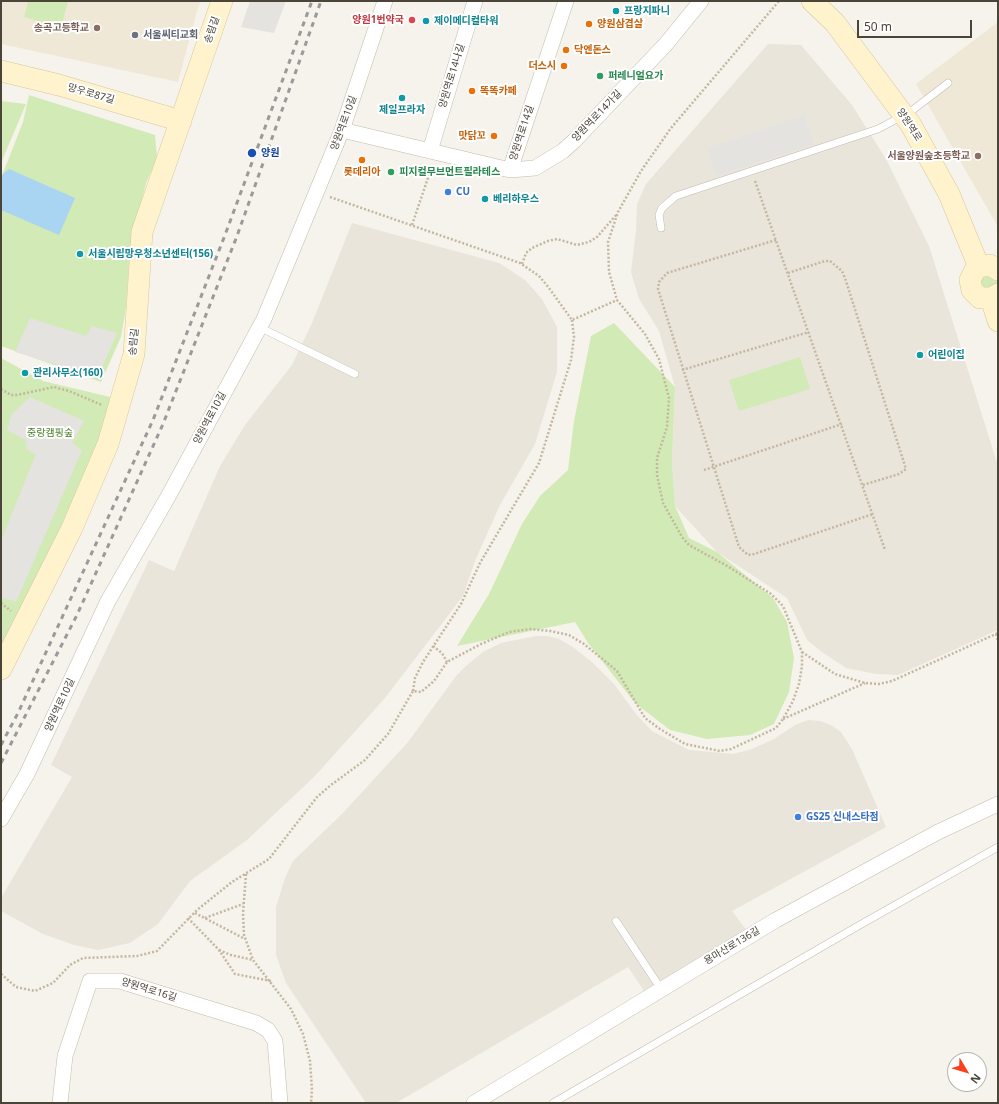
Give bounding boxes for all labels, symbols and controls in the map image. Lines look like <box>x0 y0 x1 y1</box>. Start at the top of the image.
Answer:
place label: 프랑지파니 <box>624 5 670 17</box>
marker: 프랑지파니 <box>611 6 621 16</box>
scale bar <box>859 12 974 38</box>
place label: 양원1번약국 <box>352 14 404 26</box>
street label: 송림길 <box>202 15 222 45</box>
marker: 양원1번약국 <box>407 15 417 25</box>
place label: 제이메디컬타워 <box>434 15 498 27</box>
marker: 제이메디컬타워 <box>421 16 431 26</box>
place label: 양원삼겹살 <box>597 18 643 30</box>
text: 50 m <box>864 18 892 35</box>
marker: 양원삼겹살 <box>584 19 594 29</box>
place label: 송곡고등학교 <box>34 22 89 34</box>
marker: 송곡고등학교 <box>92 23 102 33</box>
place label: 서울씨티교회 <box>143 29 198 41</box>
marker: 서울씨티교회 <box>130 30 140 40</box>
street label: 양원역로14나길 <box>437 42 467 110</box>
place label: 닥엔돈스 <box>574 44 611 56</box>
marker: 닥엔돈스 <box>561 45 571 55</box>
place label: 더스시 <box>528 60 556 72</box>
marker: 더스시 <box>559 61 569 71</box>
place label: 퍼레니얼요가 <box>608 70 663 82</box>
marker: 퍼레니얼요가 <box>595 71 605 81</box>
street label: 망우로87길 <box>66 82 116 106</box>
place label: 똑똑카페 <box>480 85 517 97</box>
marker: 똑똑카페 <box>467 86 477 96</box>
street label: 양원역로14가길 <box>570 88 624 144</box>
marker: 제일프라자 <box>397 93 407 103</box>
street label: 양원역로10길 <box>329 94 359 152</box>
place label: 제일프라자 <box>379 104 425 116</box>
street label: 양원역로14길 <box>507 104 537 162</box>
street label: 양원역로 <box>894 106 924 144</box>
place label: 맛닭꼬 <box>458 130 486 142</box>
marker: 맛닭꼬 <box>489 131 499 141</box>
marker: 양원 <box>246 147 258 159</box>
place label: 양원 <box>261 147 279 159</box>
place label: 서울양원숲초등학교 <box>887 150 970 162</box>
marker: 서울양원숲초등학교 <box>973 151 983 161</box>
marker: 롯데리아 <box>357 155 367 165</box>
place label: 롯데리아 <box>344 166 380 178</box>
place label: 피지컬무브먼트필라테스 <box>399 166 500 178</box>
marker: 피지컬무브먼트필라테스 <box>386 167 396 177</box>
place label: CU <box>456 186 470 198</box>
marker: CU <box>443 187 453 197</box>
place label: 베리하우스 <box>493 193 539 205</box>
marker: 베리하우스 <box>480 194 490 204</box>
place label: 서울시립망우청소년센터(156) <box>88 248 213 260</box>
marker: 서울시립망우청소년센터(156) <box>75 249 85 259</box>
street label: 송림길 <box>127 328 141 356</box>
place label: 어린이집 <box>928 349 965 361</box>
marker: 어린이집 <box>915 350 925 360</box>
place label: 관리사무소(160) <box>33 367 103 379</box>
marker: 관리사무소(160) <box>20 368 30 378</box>
street label: 양원역로10길 <box>191 390 229 446</box>
park label: 중랑캠핑숲 <box>27 427 73 439</box>
street label: 양원역로10길 <box>42 676 78 734</box>
place label: GS25 신내스타점 <box>806 811 879 823</box>
marker: GS25 신내스타점 <box>793 812 803 822</box>
street label: 용마산로136길 <box>702 925 762 967</box>
street label: 양원역로16길 <box>120 976 178 1004</box>
north arrow <box>947 1052 987 1092</box>
text: N <box>967 1071 985 1087</box>

